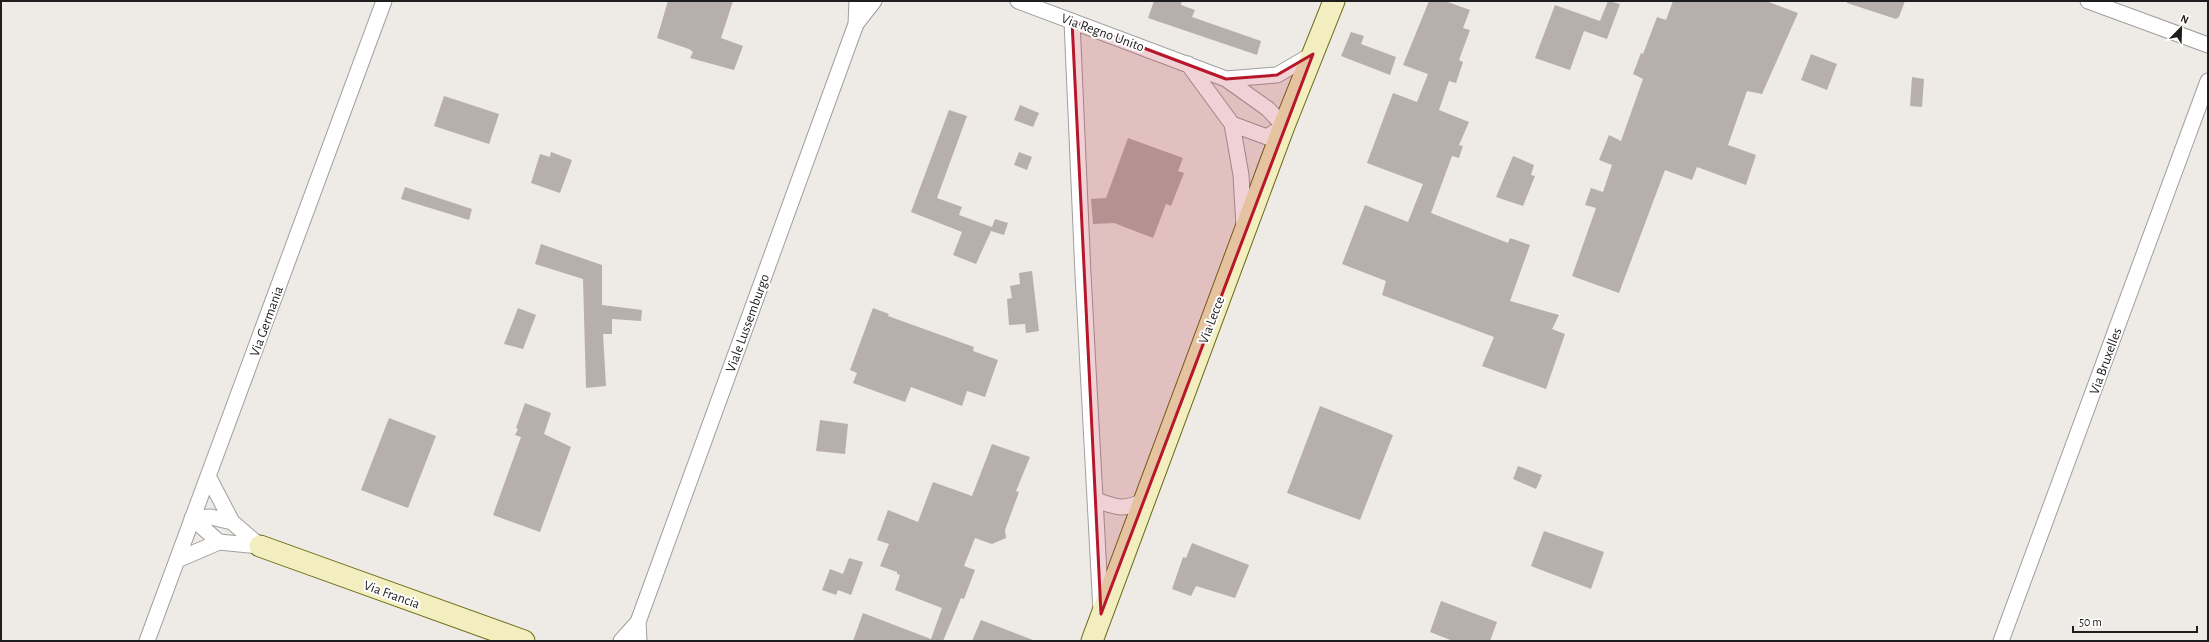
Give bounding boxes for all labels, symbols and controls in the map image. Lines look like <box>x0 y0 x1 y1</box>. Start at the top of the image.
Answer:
north arrow <box>2161 8 2201 48</box>
street label: Via Regno Unito <box>1059 11 1146 54</box>
text: N <box>2179 13 2190 26</box>
street label: Viale Lussemburgo <box>724 272 772 374</box>
street label: Via Germania <box>248 284 286 358</box>
street label: Via Lecce <box>1197 295 1227 346</box>
street label: Via Bruxelles <box>2087 326 2124 397</box>
street label: Via Francia <box>362 578 422 612</box>
scale bar <box>2073 608 2197 634</box>
text: 50 m <box>2079 616 2102 628</box>

